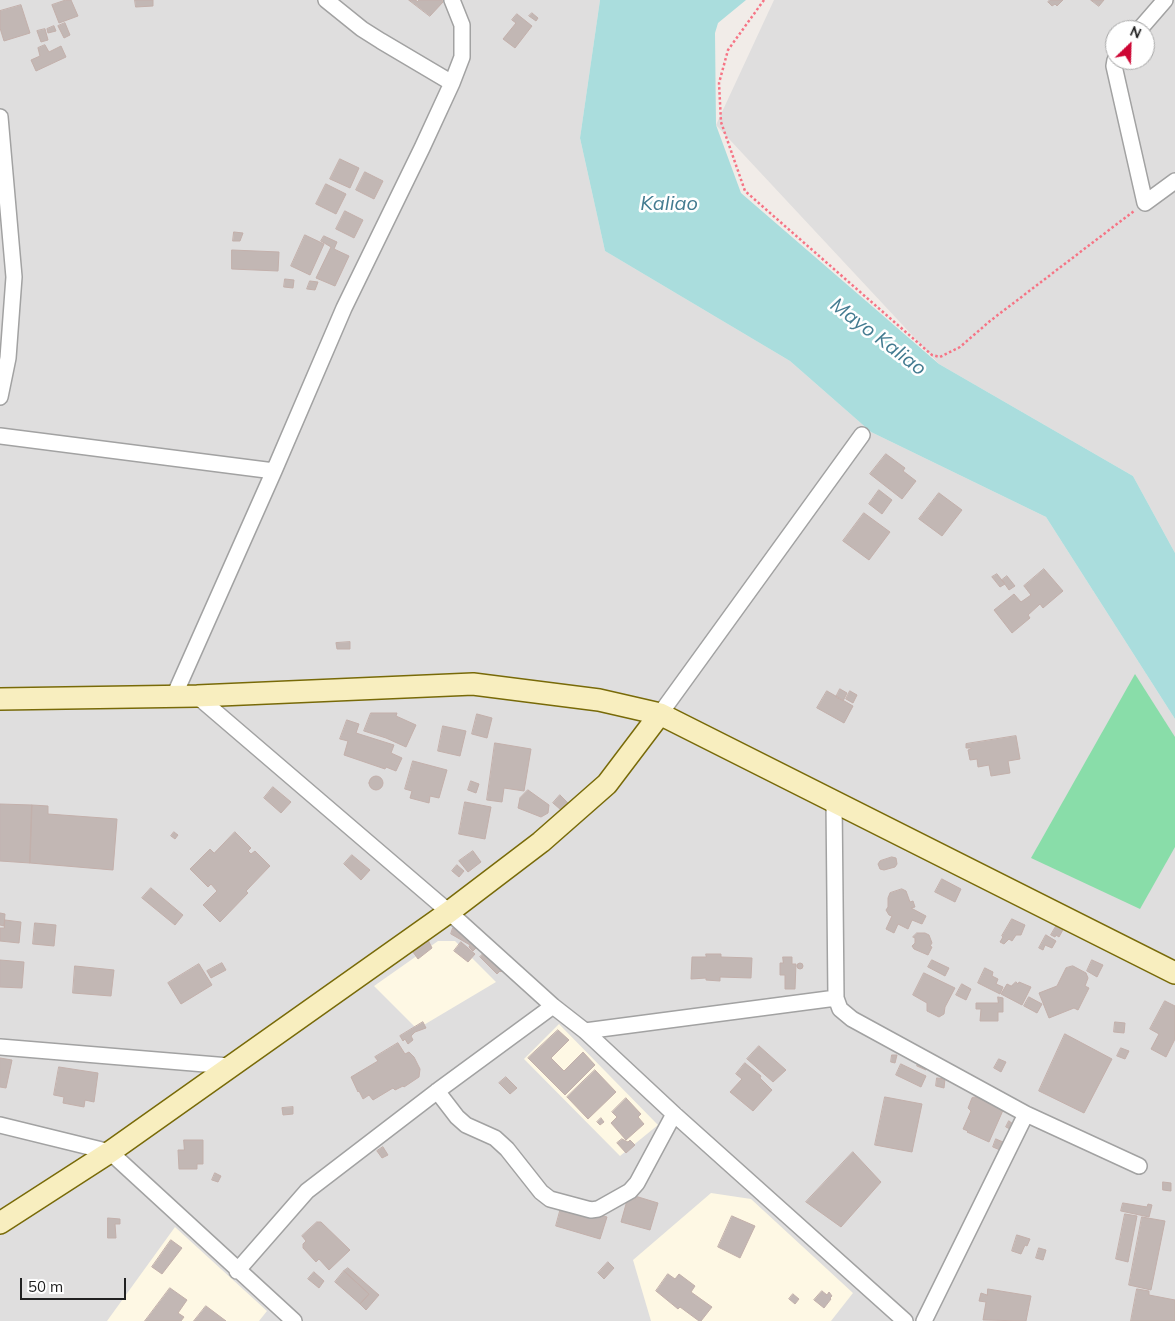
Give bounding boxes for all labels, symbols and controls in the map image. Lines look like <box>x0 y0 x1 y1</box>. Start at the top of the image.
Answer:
north arrow <box>1105 20 1155 70</box>
text: N <box>1127 22 1144 43</box>
water label: Kaliao <box>640 192 698 216</box>
water label: Mayo Kaliao <box>825 293 931 381</box>
scale bar <box>22 1268 129 1300</box>
text: 50 m <box>28 1277 63 1296</box>

